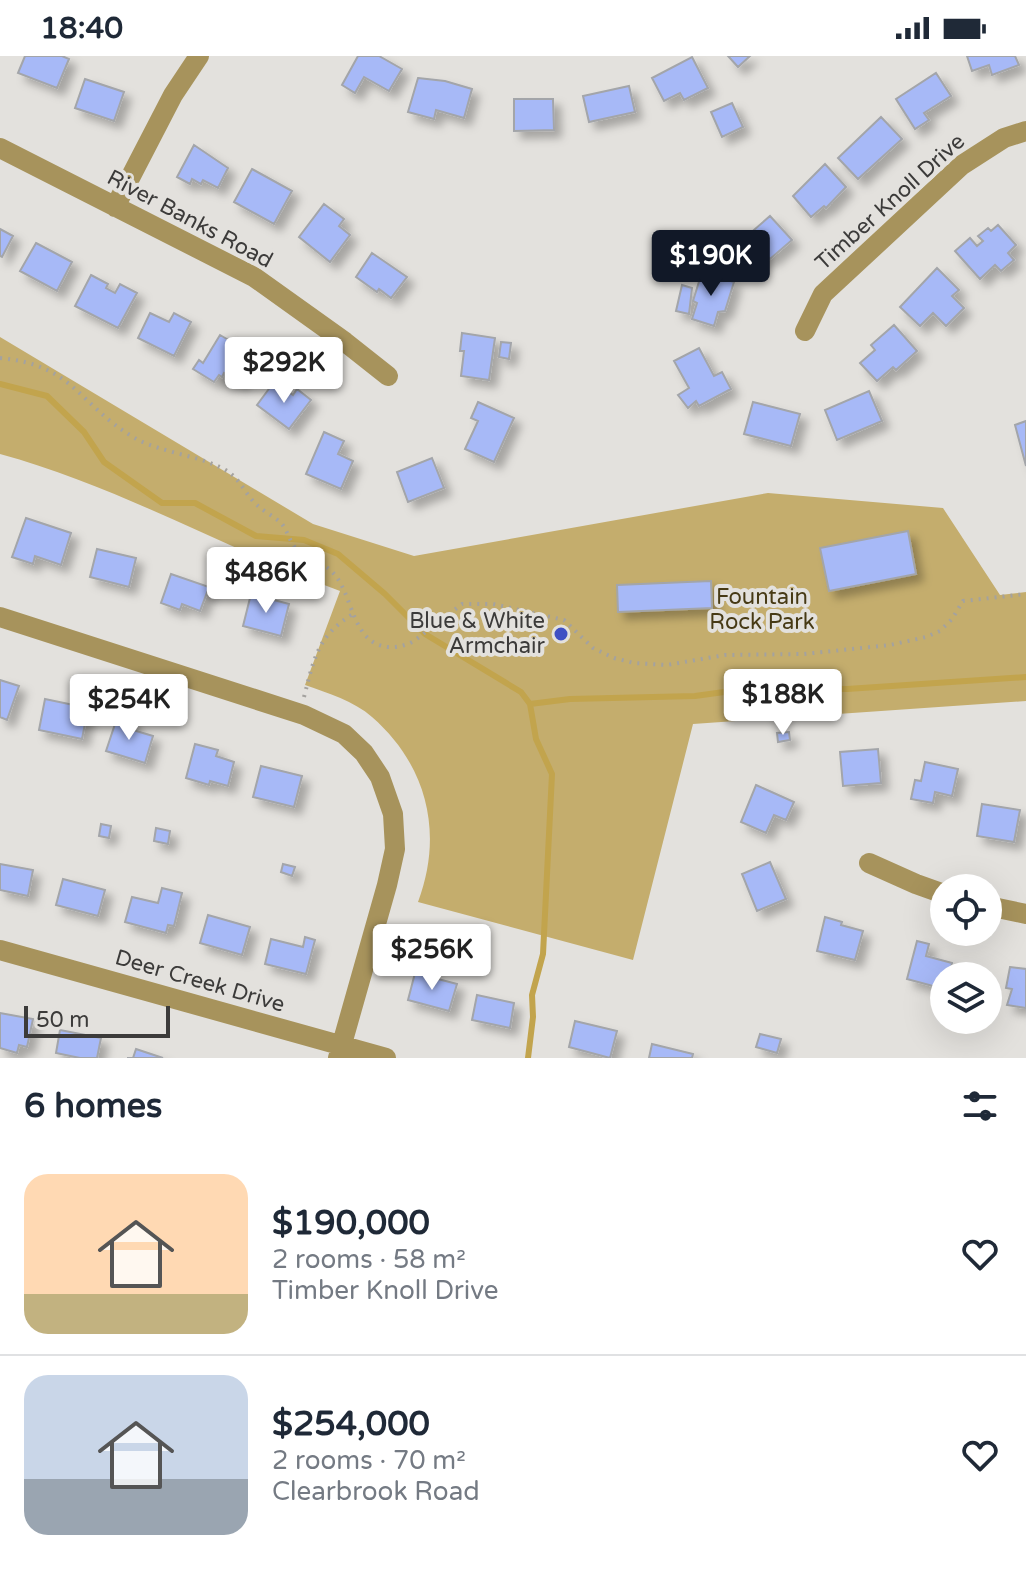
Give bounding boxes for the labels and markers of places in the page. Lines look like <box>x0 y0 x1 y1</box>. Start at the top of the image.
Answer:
pin: $190K <box>655 230 767 298</box>
pin: $292K <box>228 337 340 405</box>
pin: $486K <box>210 547 322 615</box>
place label: Blue & White Armchair <box>409 608 546 659</box>
marker: Blue & White Armchair <box>552 625 570 643</box>
pin: $188K <box>727 669 839 737</box>
pin: $254K <box>73 674 185 742</box>
pin: $256K <box>376 924 488 992</box>

